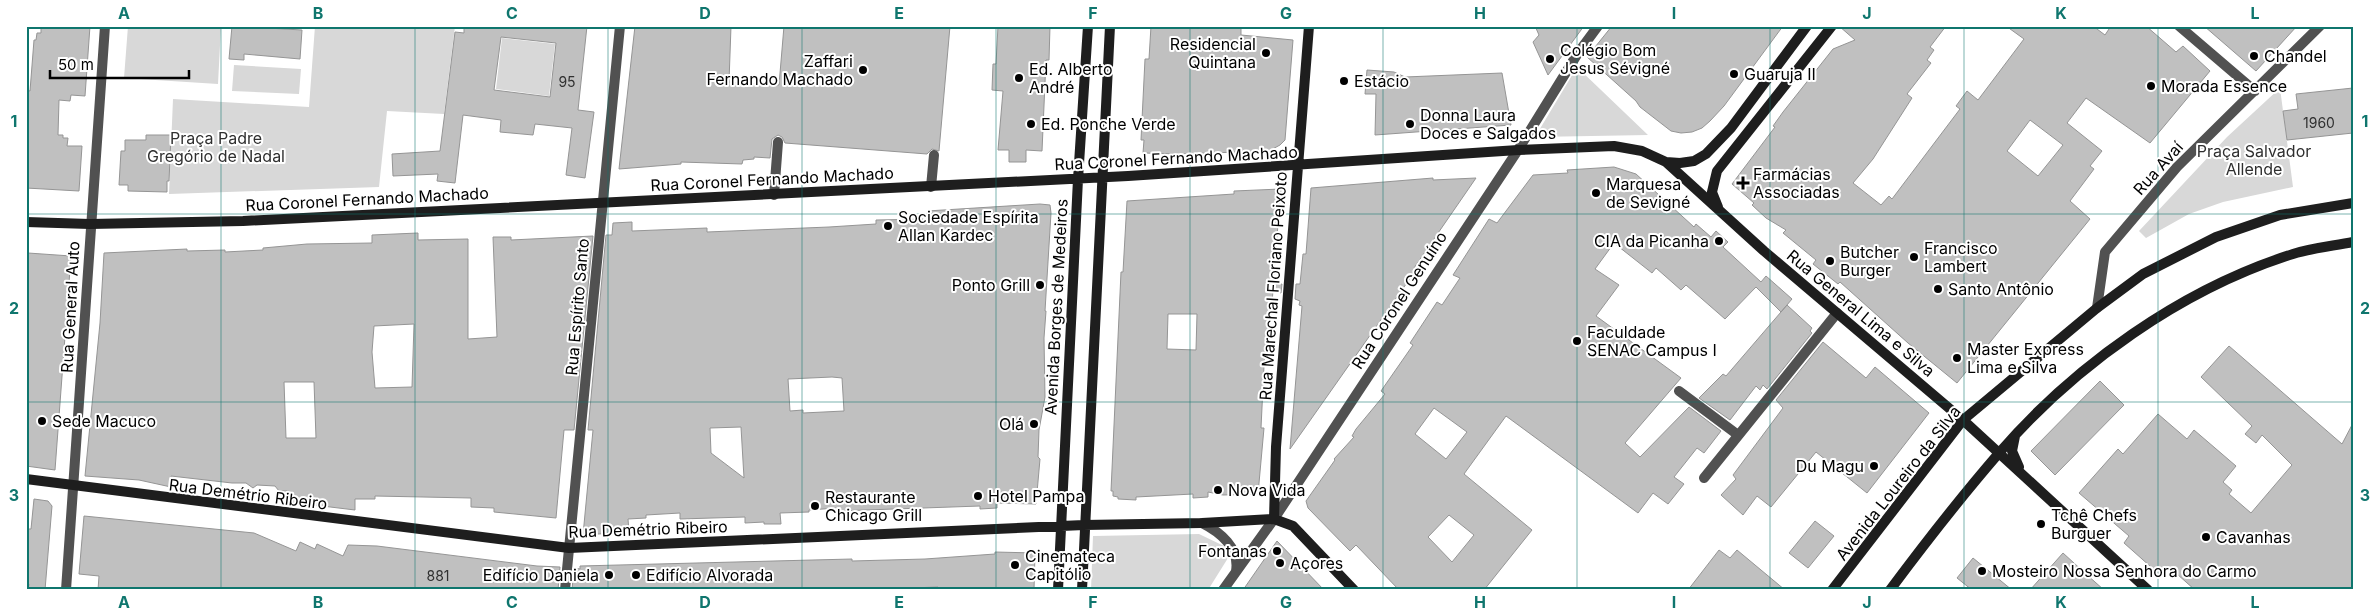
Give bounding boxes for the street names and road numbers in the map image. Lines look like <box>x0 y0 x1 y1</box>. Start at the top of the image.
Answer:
street label: Rua Avaí <box>2129 137 2187 199</box>
street label: Rua Coronel Fernando Machado <box>1054 142 1298 174</box>
street label: Rua Coronel Fernando Machado <box>650 163 894 195</box>
street label: Rua Marechal Floriano Peixoto <box>1255 171 1291 401</box>
street label: Rua Coronel Fernando Machado <box>245 183 489 215</box>
street label: Avenida Borges de Medeiros <box>1040 198 1072 416</box>
street label: Rua Coronel Genuíno <box>1347 227 1451 373</box>
street label: Rua Espírito Santo <box>561 238 593 376</box>
street label: Rua General Auto <box>57 241 83 373</box>
street label: Rua General Lima e Silva <box>1783 245 1939 381</box>
street label: Avenida Loureiro da Silva <box>1831 402 1965 564</box>
street label: Rua Demétrio Ribeiro <box>168 474 328 514</box>
street label: Rua Demétrio Ribeiro <box>568 516 728 542</box>

